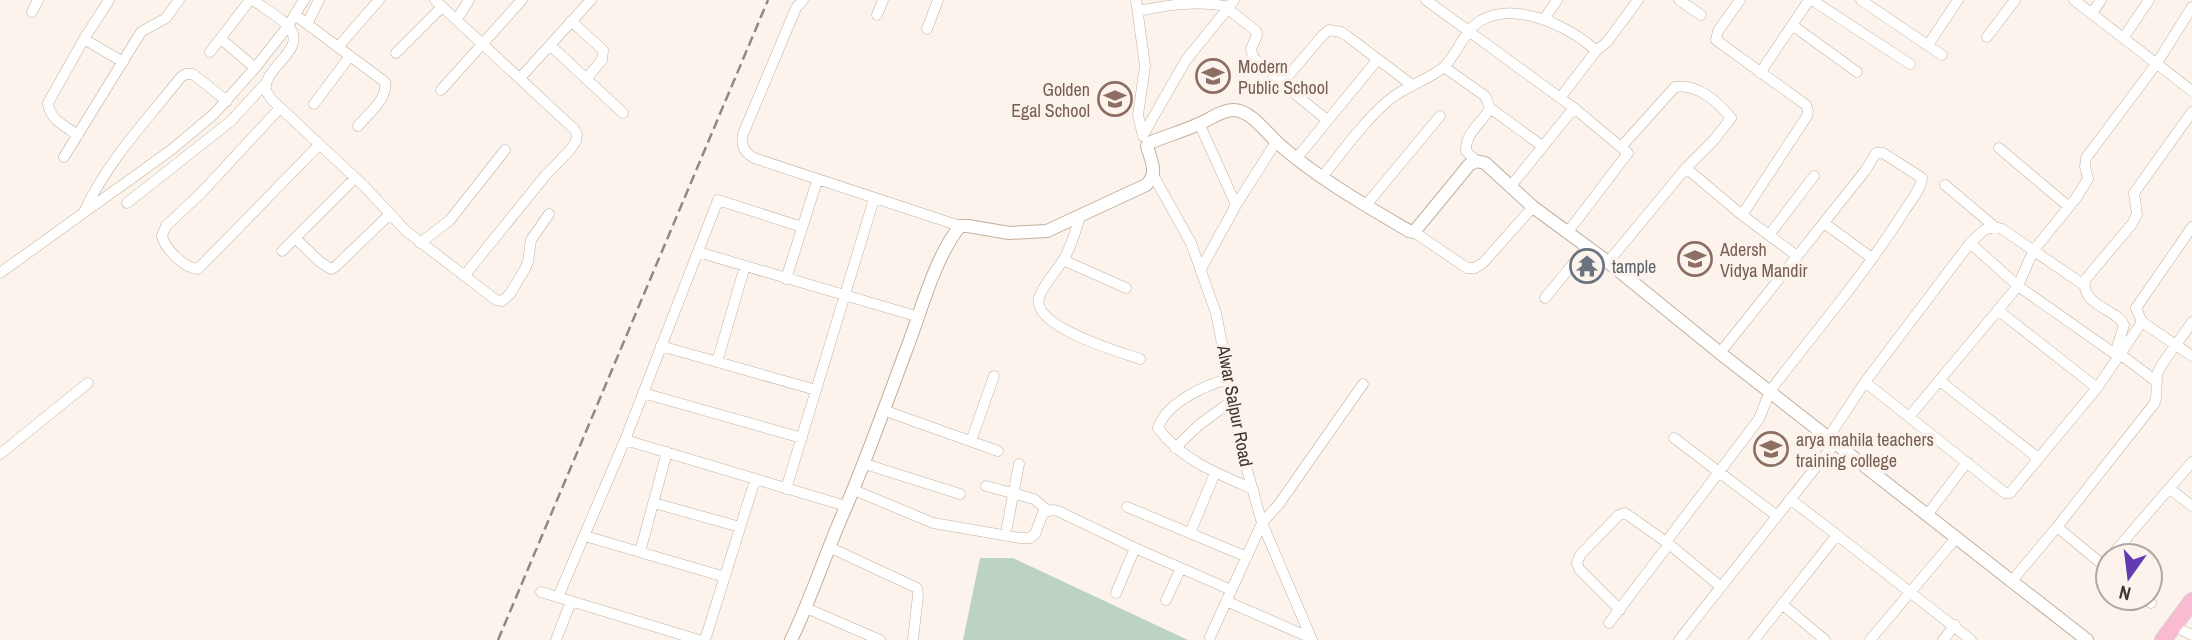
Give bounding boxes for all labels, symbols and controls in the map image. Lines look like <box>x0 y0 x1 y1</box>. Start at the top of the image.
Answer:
place label: Modern Public School <box>1238 54 1328 100</box>
school or university icon: Modern Public School <box>1194 57 1232 95</box>
place label: Golden Egal School <box>1011 77 1090 123</box>
school or university icon: Golden Egal School <box>1096 80 1134 118</box>
place label: Adersh Vidya Mandir <box>1719 237 1808 283</box>
school or university icon: Adersh Vidya Mandir <box>1676 240 1714 278</box>
temple icon: tample <box>1568 247 1606 285</box>
place label: tample <box>1612 254 1656 279</box>
street label: Alwar Salpur Road <box>1211 342 1259 469</box>
place label: arya mahila teachers training college <box>1796 427 1934 473</box>
school or university icon: arya mahila teachers training college <box>1752 430 1790 468</box>
north arrow <box>2094 542 2164 612</box>
text: N <box>2116 580 2133 607</box>

